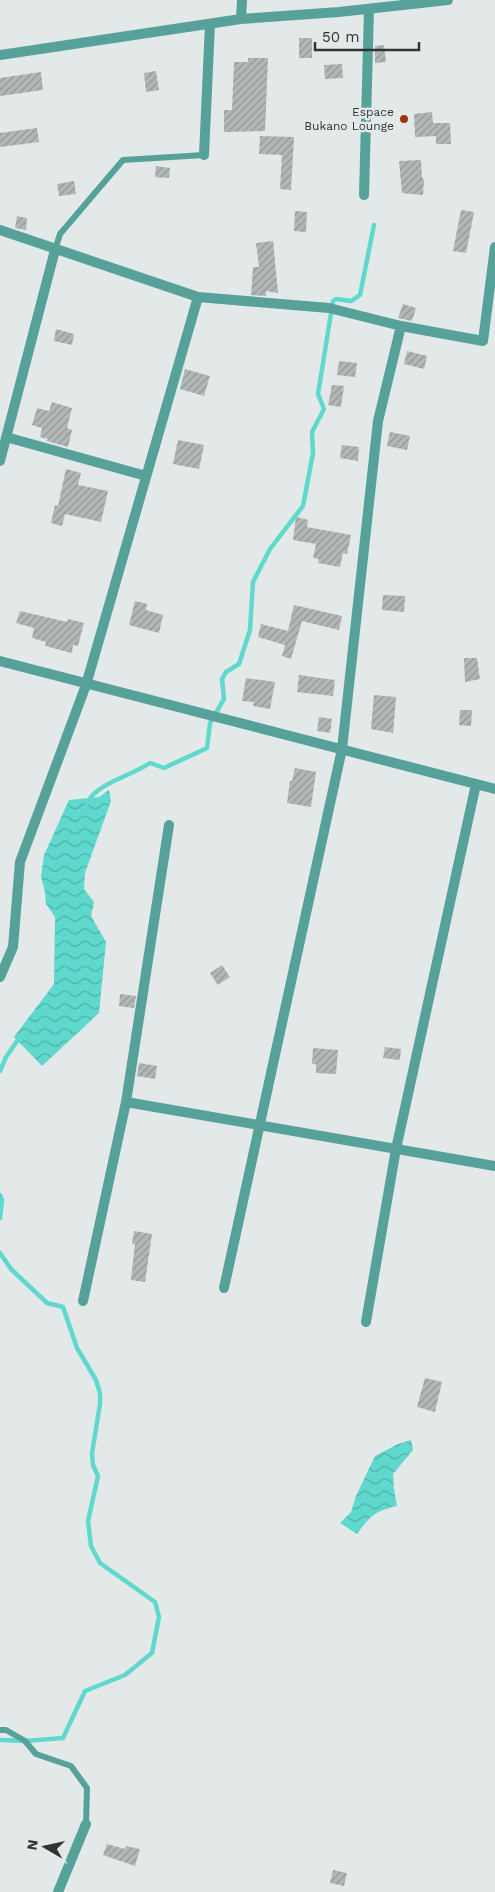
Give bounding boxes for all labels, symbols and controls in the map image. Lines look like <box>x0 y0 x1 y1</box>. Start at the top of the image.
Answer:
scale bar <box>315 20 419 52</box>
text: 50 m <box>322 28 359 46</box>
place label: Espace Bukano Lounge <box>304 105 394 133</box>
marker: Espace Bukano Lounge <box>398 113 410 125</box>
north arrow <box>20 1822 70 1872</box>
text: N <box>23 1839 41 1851</box>

